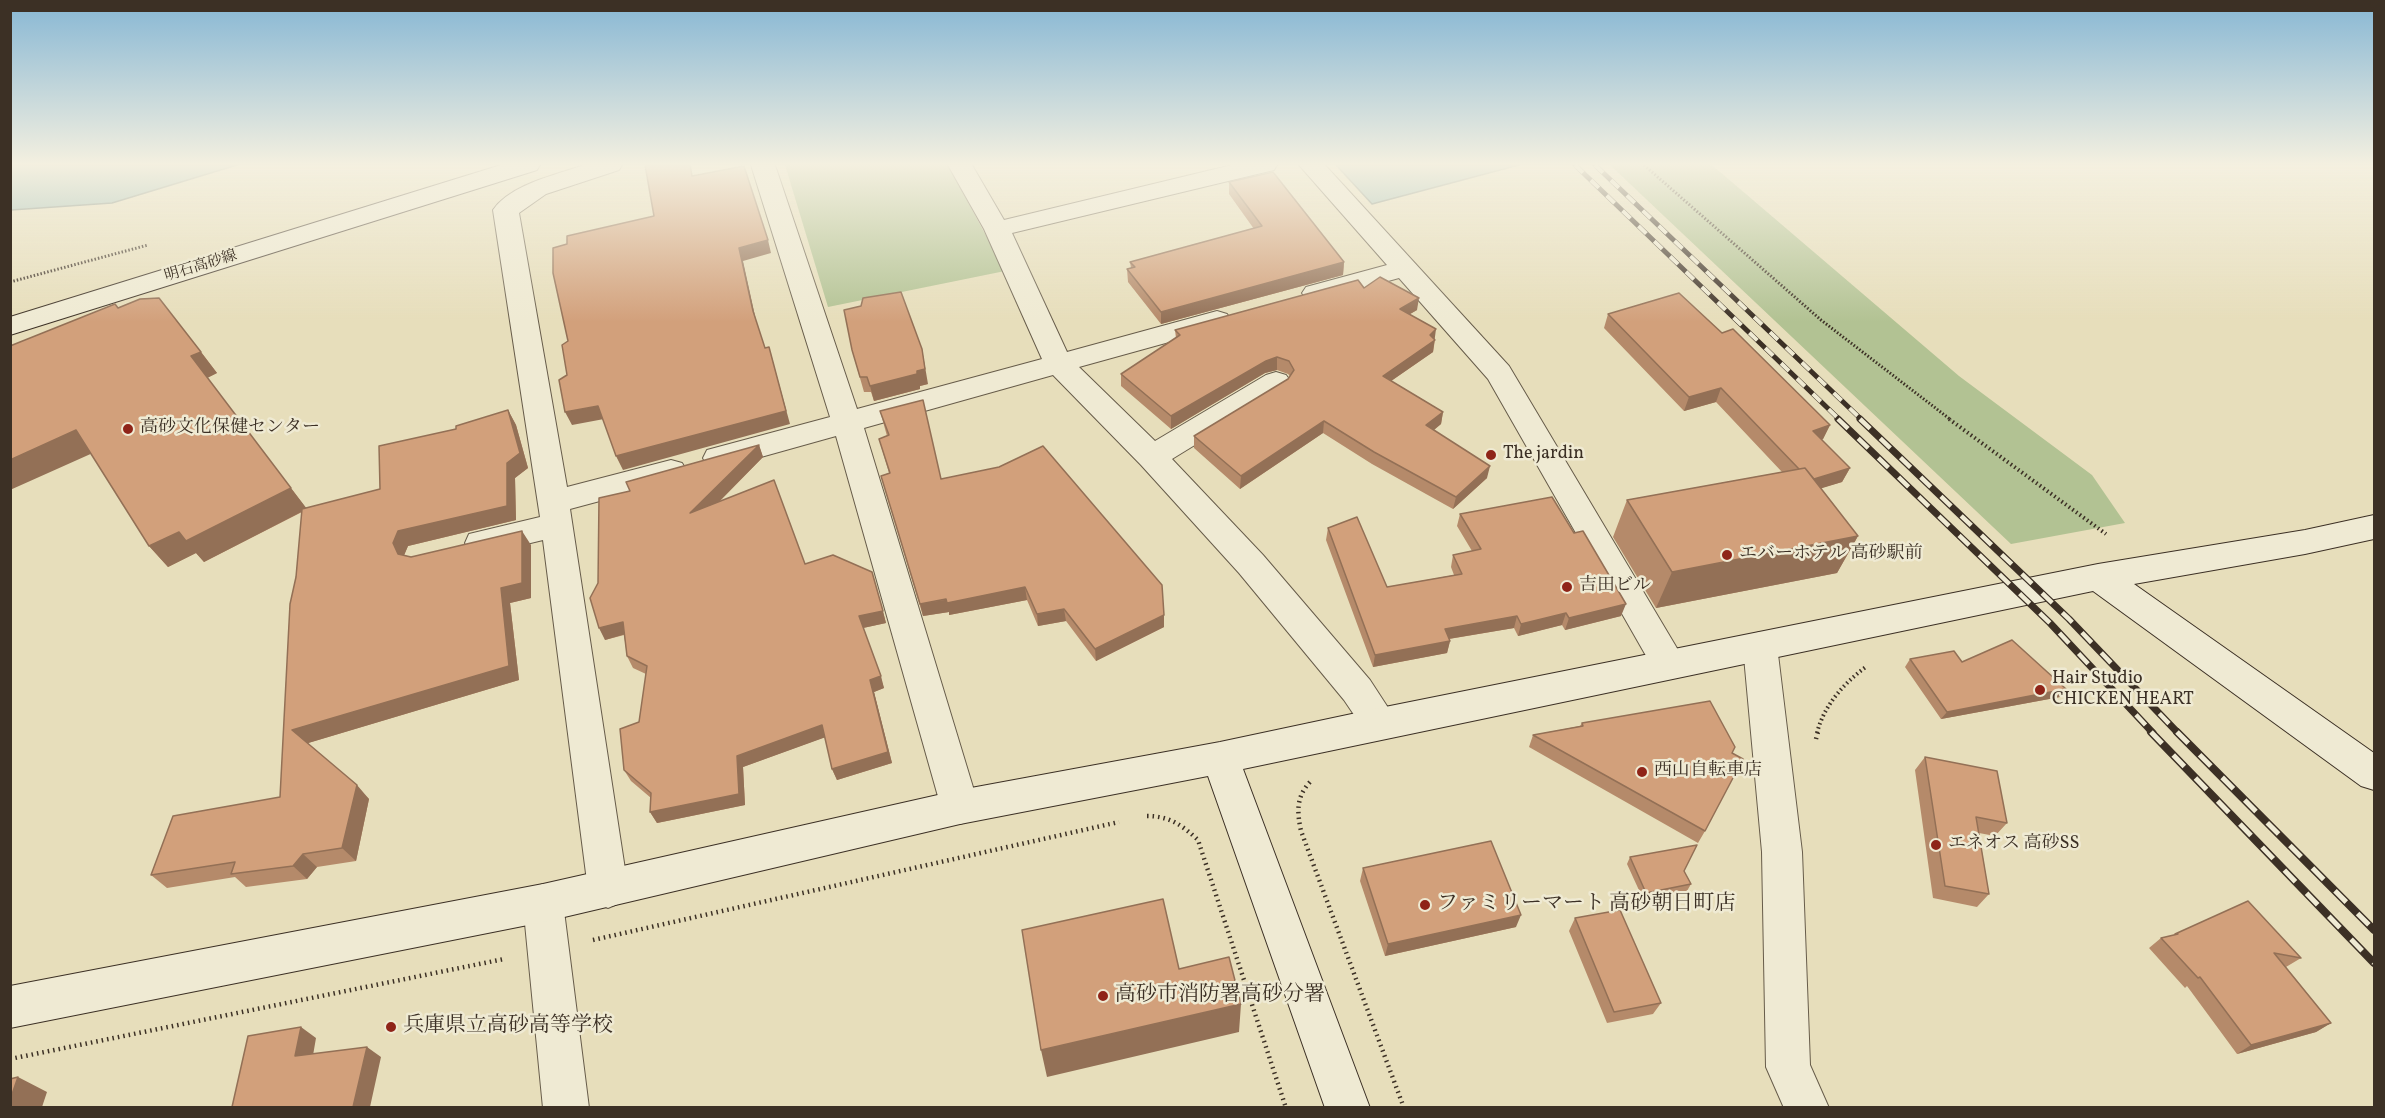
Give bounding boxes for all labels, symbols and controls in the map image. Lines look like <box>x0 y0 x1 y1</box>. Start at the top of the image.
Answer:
street label: 明石高砂線 <box>163 247 239 287</box>
place label: 高砂文化保健センター <box>140 418 320 440</box>
marker: 高砂文化保健センター <box>121 422 135 436</box>
place label: The jardin <box>1503 444 1584 466</box>
marker: The jardin <box>1484 448 1498 462</box>
place label: エバーホテル 高砂駅前 <box>1739 544 1923 566</box>
marker: エバーホテル 高砂駅前 <box>1720 548 1734 562</box>
place label: 吉田ビル <box>1579 576 1651 598</box>
marker: 吉田ビル <box>1560 580 1574 594</box>
place label: Hair Studio CHICKEN HEART <box>2052 669 2194 712</box>
marker: Hair Studio CHICKEN HEART <box>2033 683 2047 697</box>
place label: 西山自転車店 <box>1654 761 1762 783</box>
marker: 西山自転車店 <box>1635 765 1649 779</box>
place label: エネオス 高砂SS <box>1948 834 2079 856</box>
marker: エネオス 高砂SS <box>1929 838 1943 852</box>
place label: ファミリーマート 高砂朝日町店 <box>1437 892 1735 918</box>
marker: ファミリーマート 高砂朝日町店 <box>1418 898 1432 912</box>
place label: 高砂市消防署高砂分署 <box>1115 983 1325 1009</box>
marker: 高砂市消防署高砂分署 <box>1096 989 1110 1003</box>
place label: 兵庫県立高砂高等学校 <box>403 1014 613 1040</box>
marker: 兵庫県立高砂高等学校 <box>384 1020 398 1034</box>

